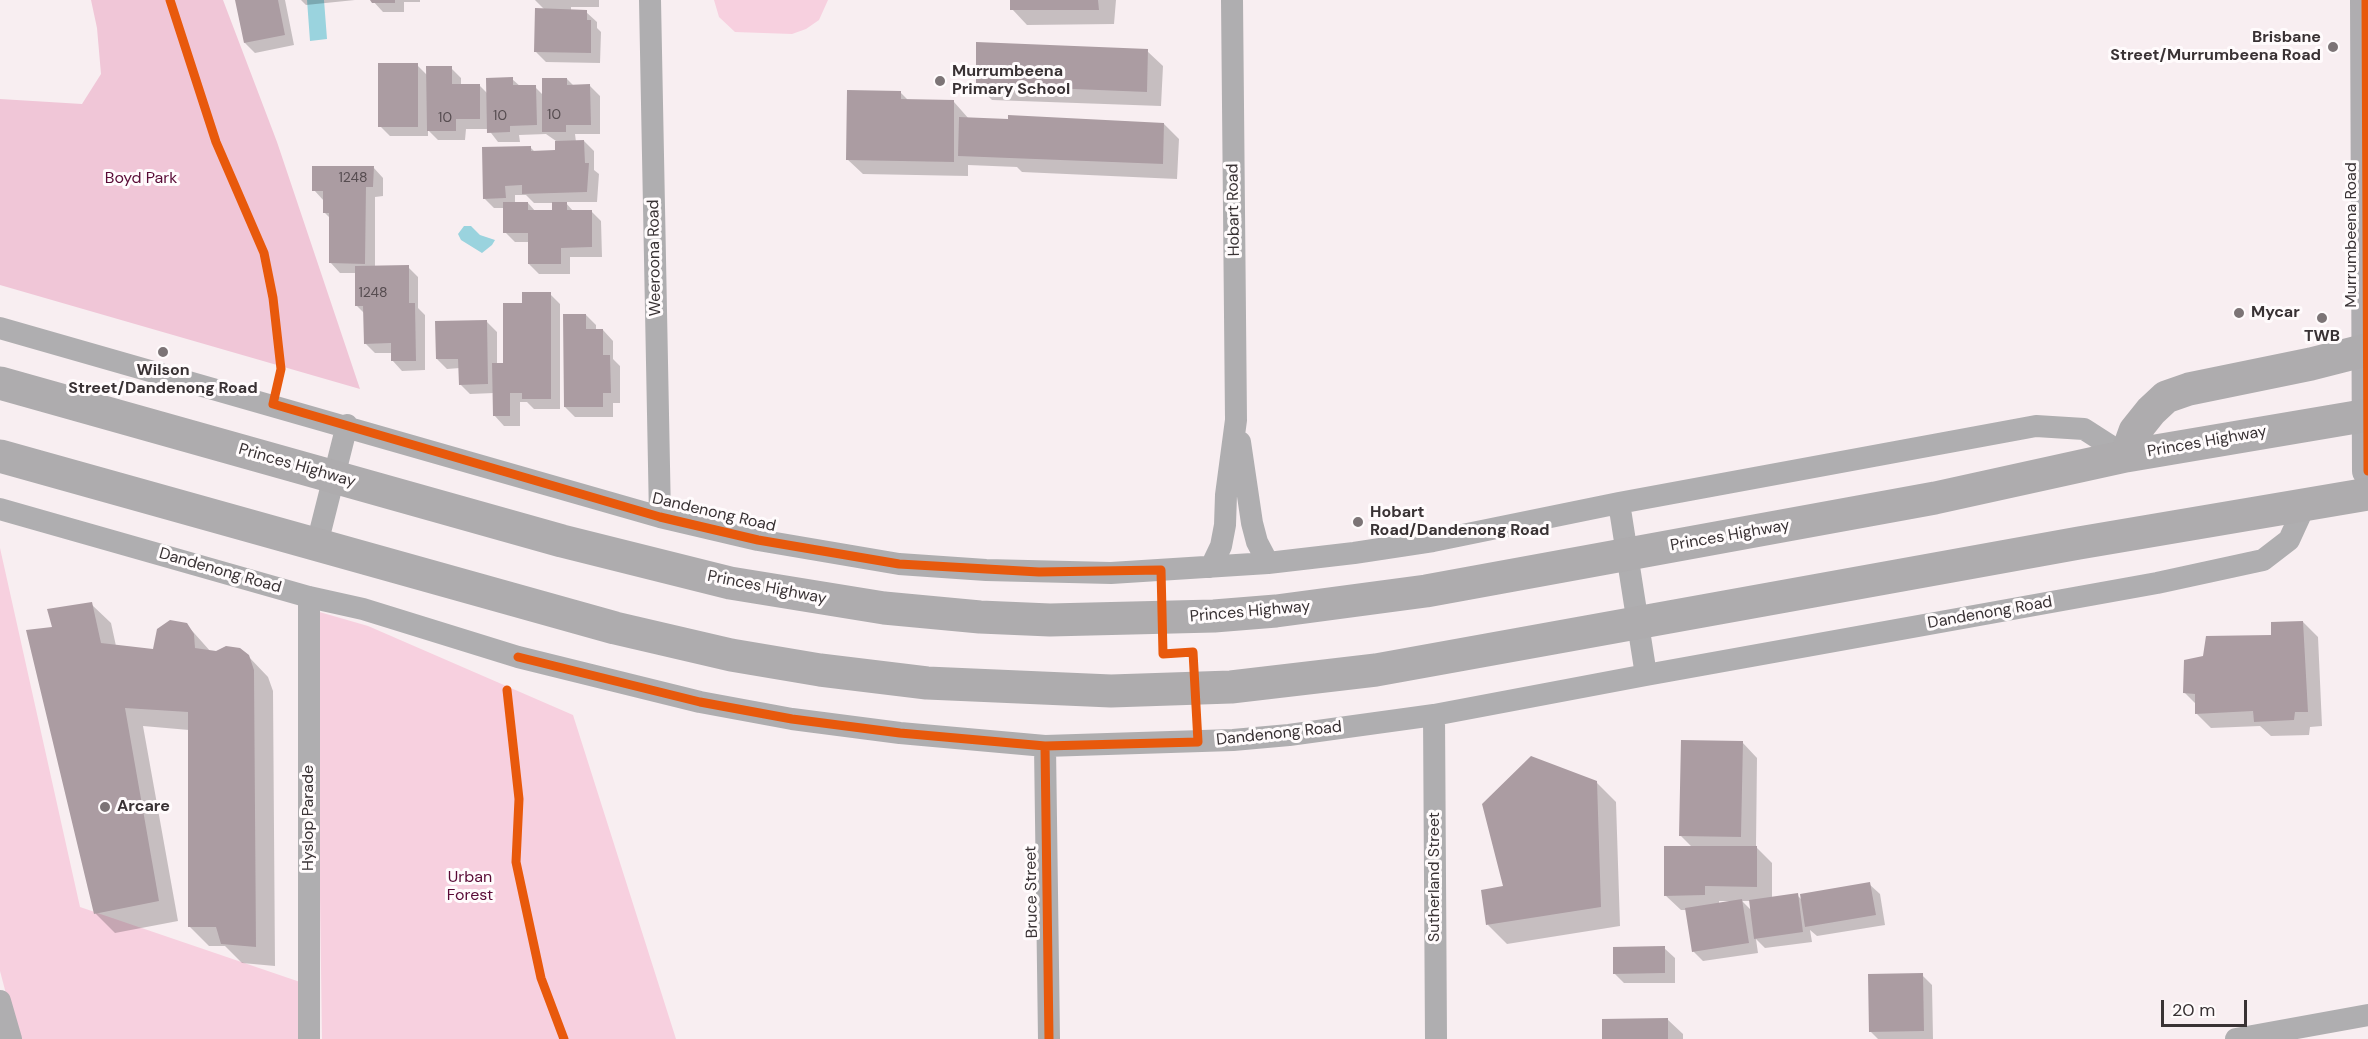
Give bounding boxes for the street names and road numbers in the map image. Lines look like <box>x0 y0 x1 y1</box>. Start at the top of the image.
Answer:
street label: Murrumbeena Road <box>2342 162 2362 308</box>
street label: Hobart Road <box>1224 163 1244 257</box>
street label: Weeroona Road <box>644 199 666 317</box>
street label: Princes Highway <box>2146 422 2268 462</box>
street label: Princes Highway <box>236 440 358 492</box>
street label: Dandenong Road <box>650 489 778 537</box>
street label: Princes Highway <box>1669 516 1791 556</box>
street label: Dandenong Road <box>157 544 283 598</box>
street label: Princes Highway <box>706 567 828 609</box>
street label: Dandenong Road <box>1926 593 2054 633</box>
street label: Princes Highway <box>1189 597 1311 627</box>
street label: Dandenong Road <box>1215 718 1343 750</box>
street label: Hyslop Parade <box>299 765 319 871</box>
street label: Sutherland Street <box>1425 812 1445 942</box>
street label: Bruce Street <box>1022 846 1042 938</box>

